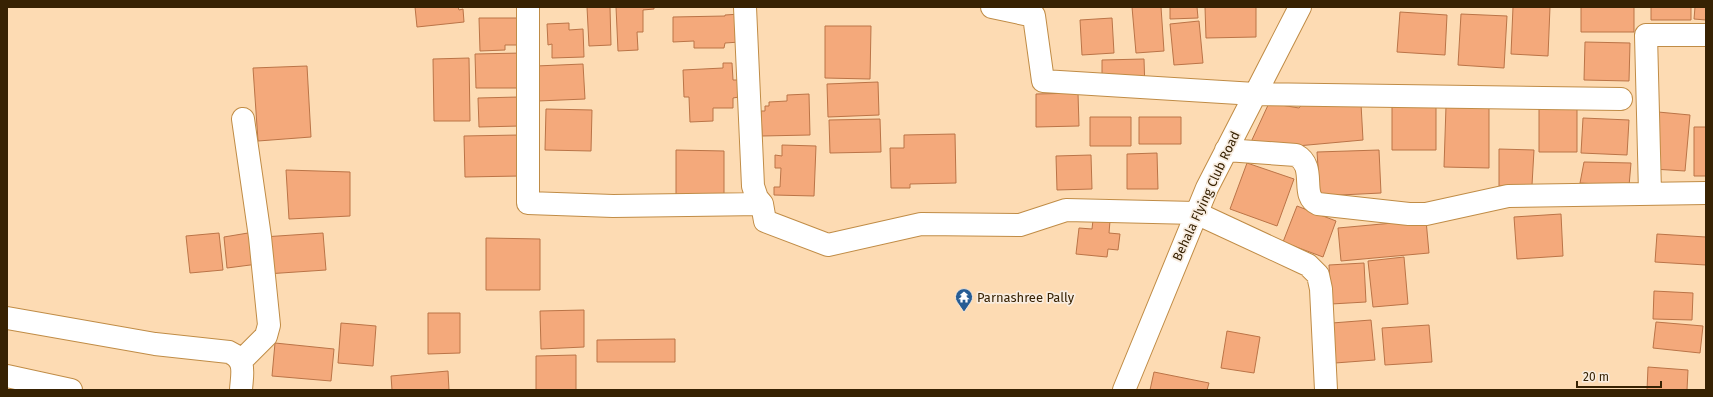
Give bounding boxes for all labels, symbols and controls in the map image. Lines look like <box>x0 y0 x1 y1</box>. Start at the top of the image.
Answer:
street label: Behala Flying Club Road <box>1169 129 1243 263</box>
temple icon: Parnashree Pally <box>954 287 974 312</box>
place label: Parnashree Pally <box>977 290 1075 305</box>
scale bar <box>1577 363 1661 389</box>
text: 20 m <box>1583 370 1609 384</box>

